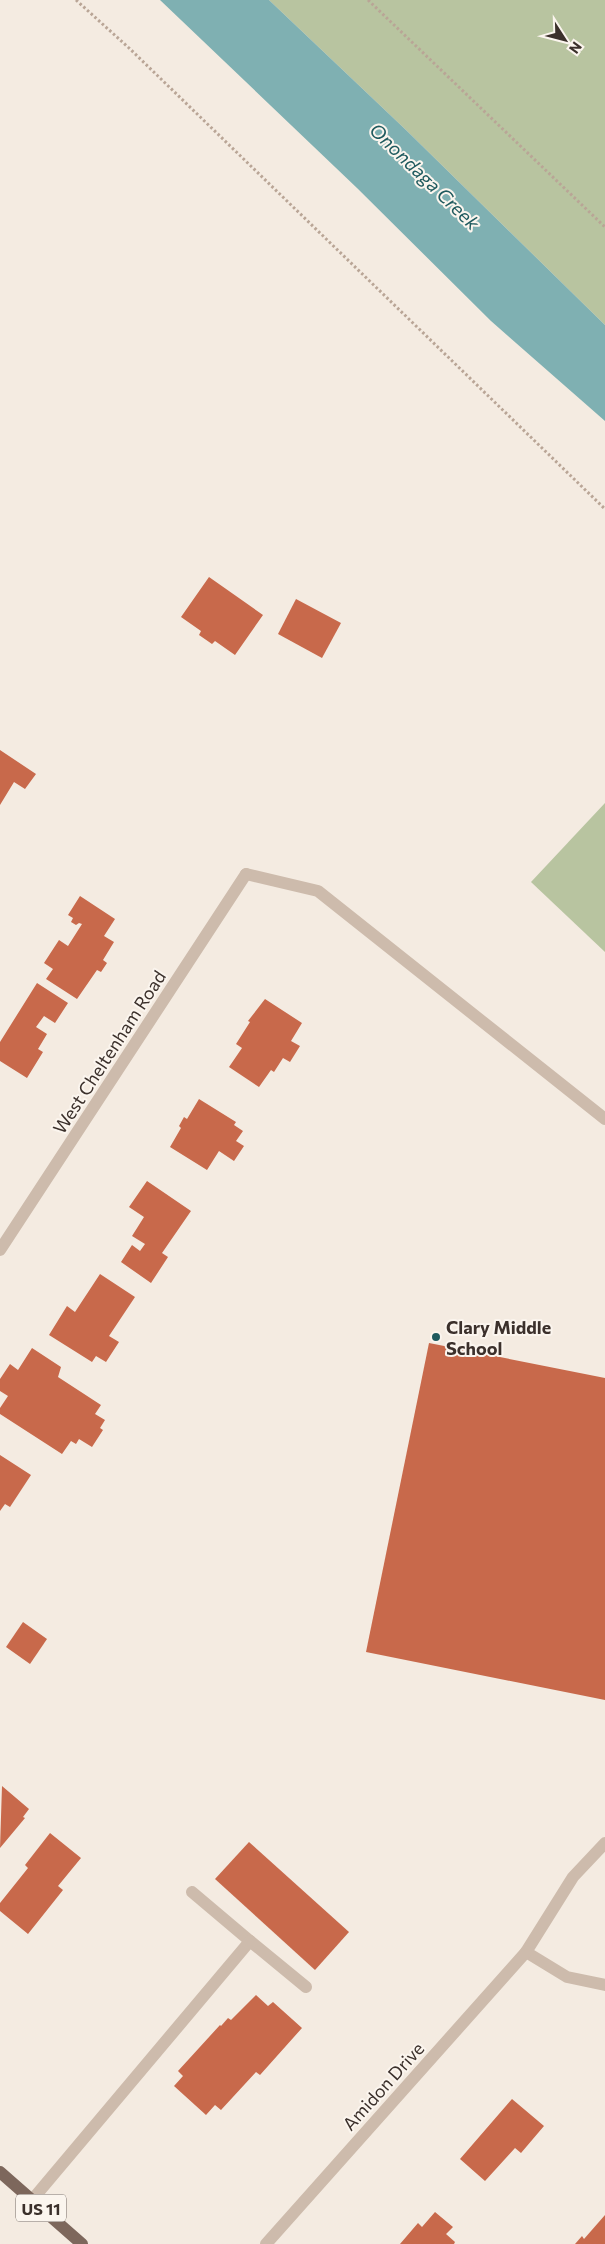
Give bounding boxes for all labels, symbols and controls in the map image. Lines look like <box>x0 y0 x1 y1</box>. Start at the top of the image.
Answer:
north arrow <box>540 15 590 65</box>
text: N <box>566 39 586 57</box>
water label: Onondaga Creek <box>365 118 485 235</box>
street label: West Cheltenham Road <box>48 966 170 1138</box>
place label: Clary Middle School <box>446 1316 551 1359</box>
marker: Clary Middle School <box>430 1331 442 1343</box>
street label: Amidon Drive <box>338 2037 428 2135</box>
road number: US 11 <box>16 2194 66 2222</box>

